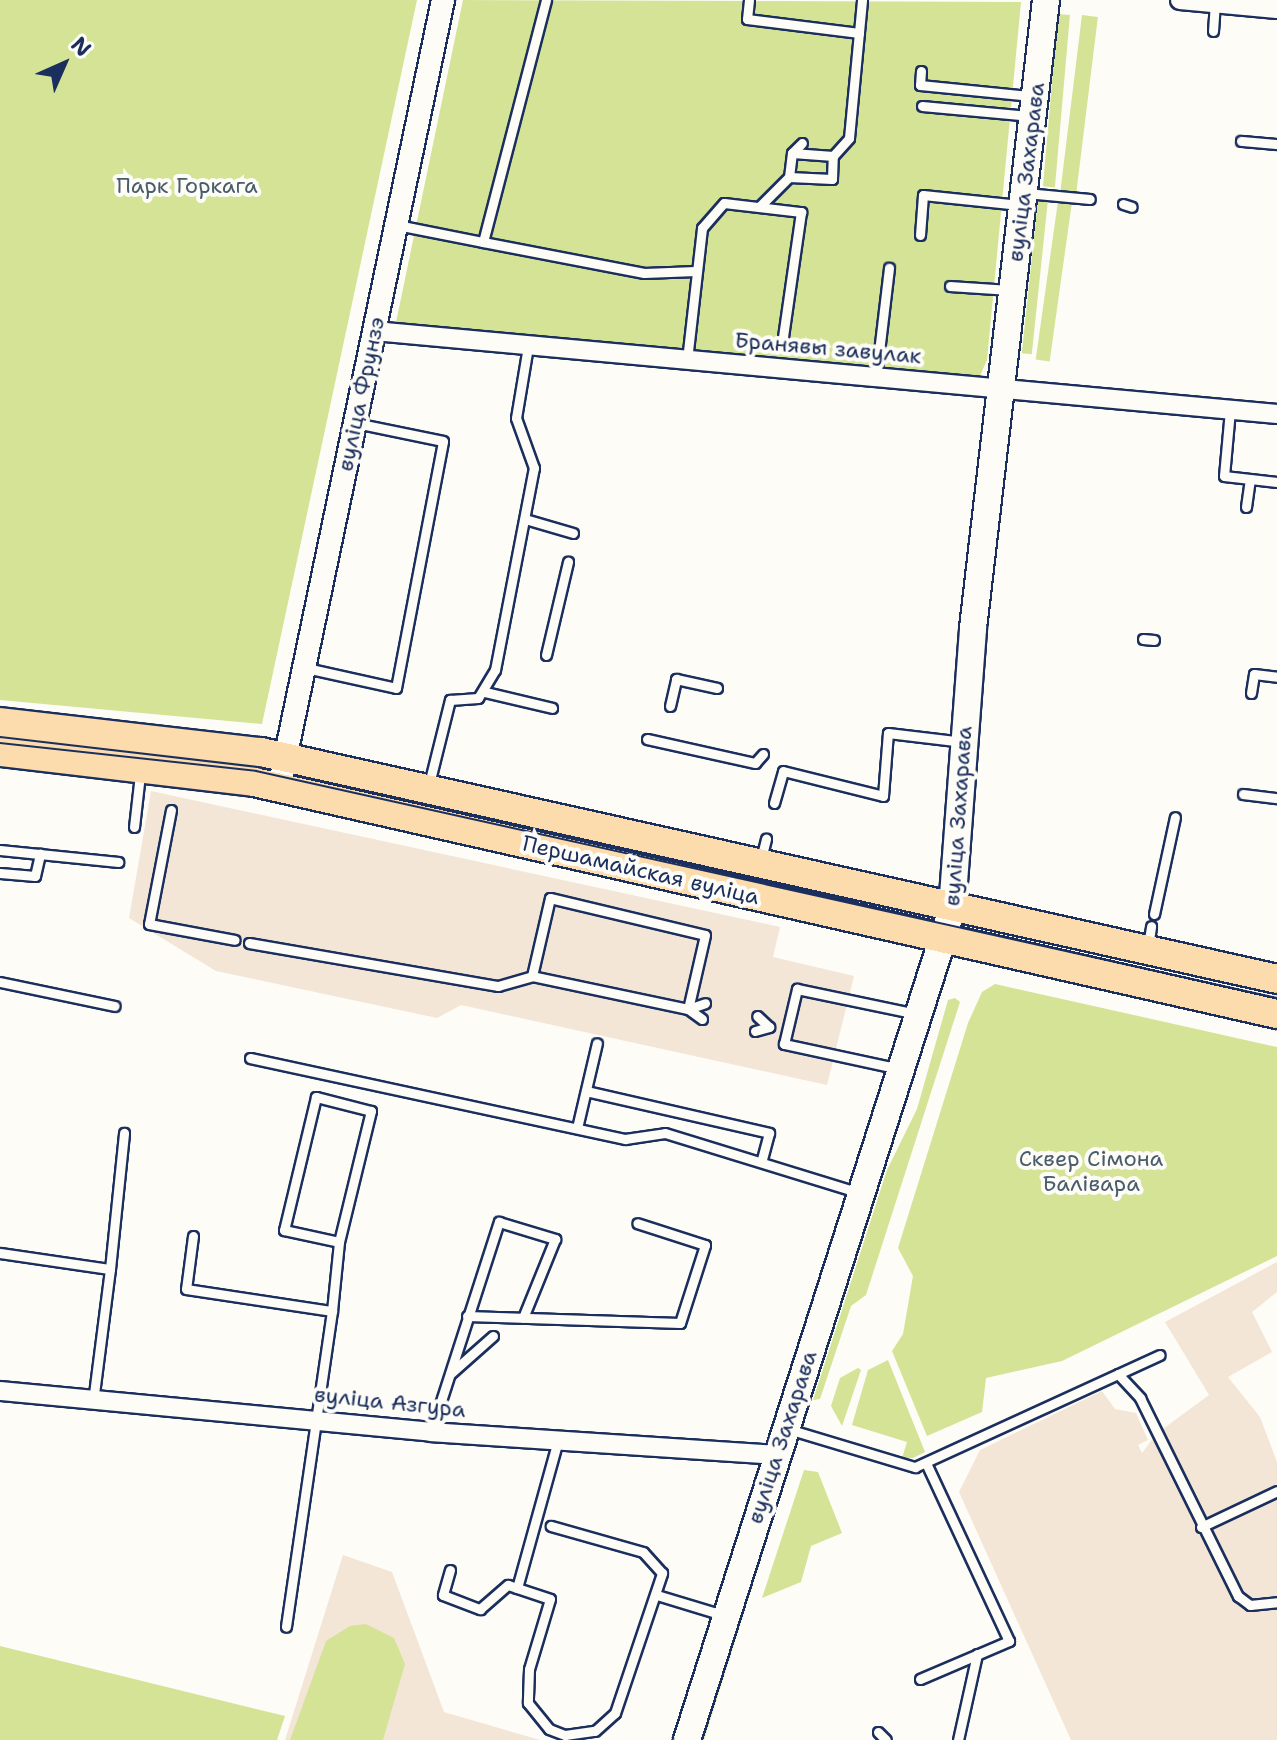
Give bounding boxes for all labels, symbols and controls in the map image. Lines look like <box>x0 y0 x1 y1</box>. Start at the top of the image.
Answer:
north arrow <box>24 24 104 104</box>
text: N <box>65 30 98 63</box>
street label: вуліца Захарава <box>1002 81 1050 263</box>
park label: Парк Горкага <box>116 173 258 199</box>
street label: вуліца Фрунзэ <box>332 314 390 474</box>
street label: Бранявы завулак <box>733 327 923 369</box>
street label: вуліца Захарава <box>939 725 977 907</box>
street label: Першамайская вуліца <box>520 830 762 910</box>
park label: Сквер Сімона Балівара <box>1019 1145 1163 1196</box>
street label: вуліца Захарава <box>742 1347 822 1527</box>
street label: вуліца Азгура <box>313 1381 467 1423</box>

